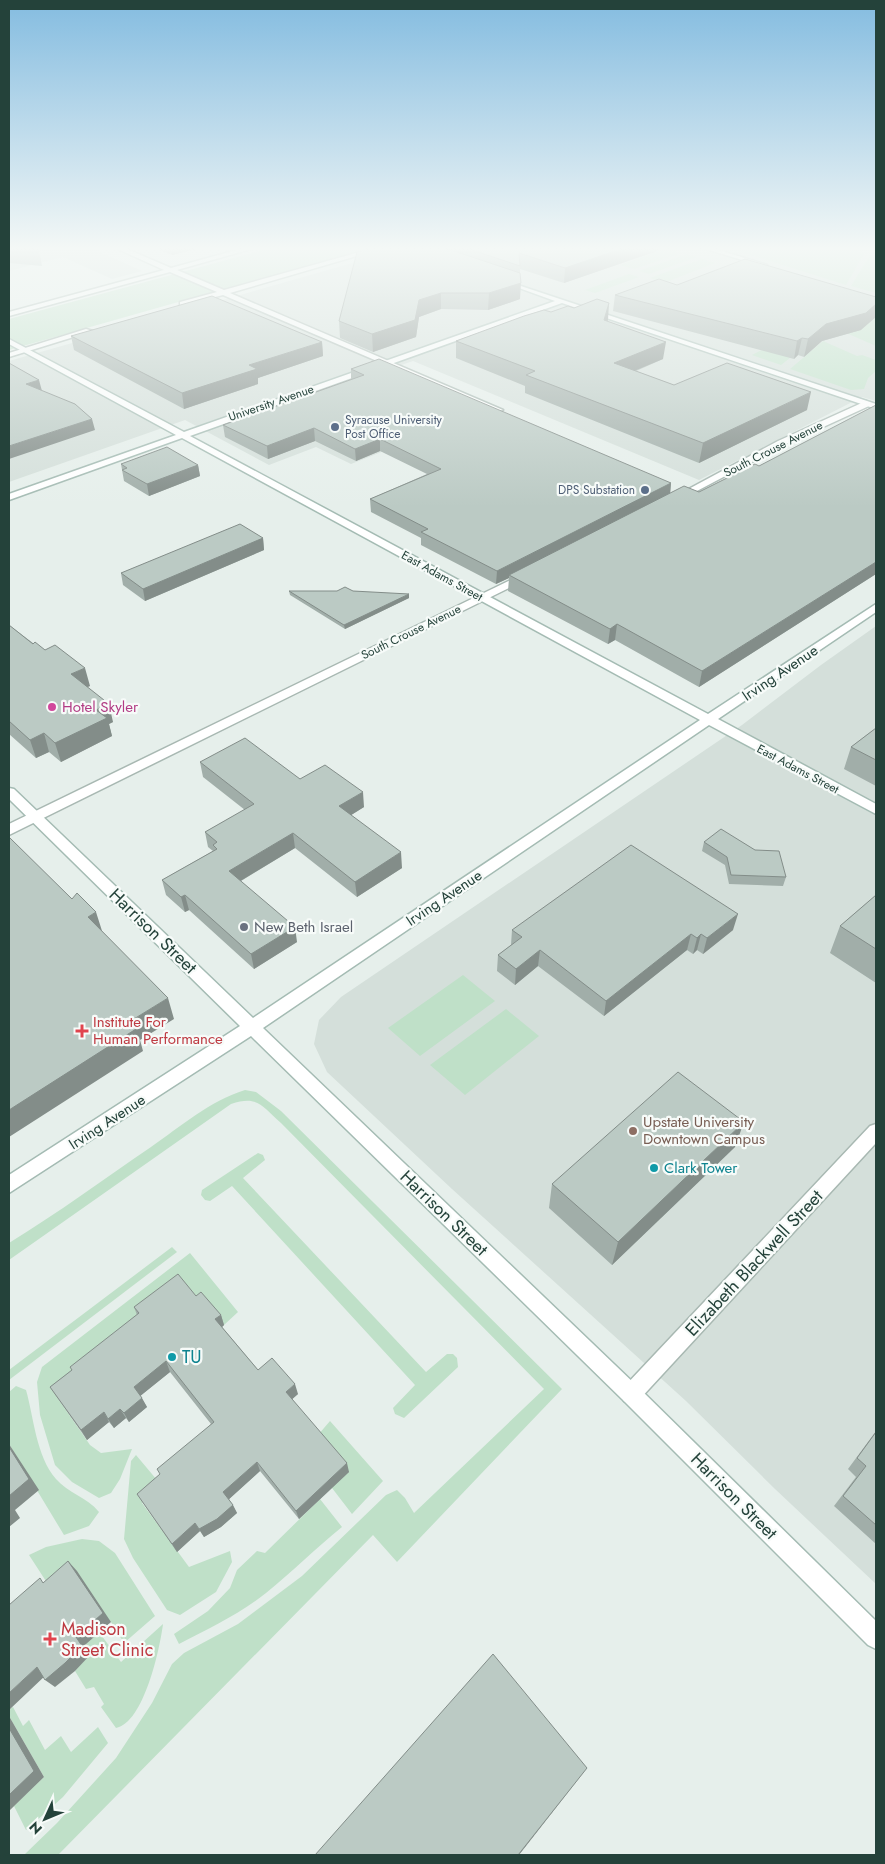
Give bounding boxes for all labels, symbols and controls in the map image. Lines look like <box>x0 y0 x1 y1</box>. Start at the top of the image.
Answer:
street label: University Avenue <box>226 380 316 426</box>
place label: Syracuse University Post Office <box>345 411 443 443</box>
street label: South Crouse Avenue <box>720 416 826 482</box>
marker: Syracuse University Post Office <box>329 421 341 433</box>
place label: DPS Substation <box>558 481 635 499</box>
marker: DPS Substation <box>639 484 651 496</box>
street label: East Adams Street <box>398 546 486 606</box>
street label: South Crouse Avenue <box>358 600 464 664</box>
street label: Irving Avenue <box>738 639 823 707</box>
place label: Hotel Skyler <box>62 696 139 718</box>
marker: Hotel Skyler <box>46 701 58 713</box>
street label: East Adams Street <box>754 740 842 798</box>
street label: Irving Avenue <box>402 864 487 932</box>
street label: Harrison Street <box>103 882 203 980</box>
place label: New Beth Israel <box>254 916 353 938</box>
marker: New Beth Israel <box>238 921 250 933</box>
place label: Institute For Human Performance <box>93 1011 223 1050</box>
marker: Institute For Human Performance <box>75 1024 89 1038</box>
street label: Irving Avenue <box>64 1089 150 1155</box>
place label: Upstate University Downtown Campus <box>643 1111 765 1150</box>
marker: Upstate University Downtown Campus <box>627 1125 639 1137</box>
place label: Clark Tower <box>664 1157 738 1179</box>
marker: Clark Tower <box>648 1162 660 1174</box>
street label: Harrison Street <box>394 1164 494 1262</box>
street label: Elizabeth Blackwell Street <box>679 1183 829 1342</box>
place label: TU <box>182 1344 202 1370</box>
marker: TU <box>166 1351 178 1363</box>
street label: Harrison Street <box>685 1447 784 1546</box>
place label: Madison Street Clinic <box>61 1616 153 1663</box>
marker: Madison Street Clinic <box>43 1632 57 1646</box>
north arrow <box>20 1794 70 1844</box>
text: N <box>25 1817 47 1839</box>

